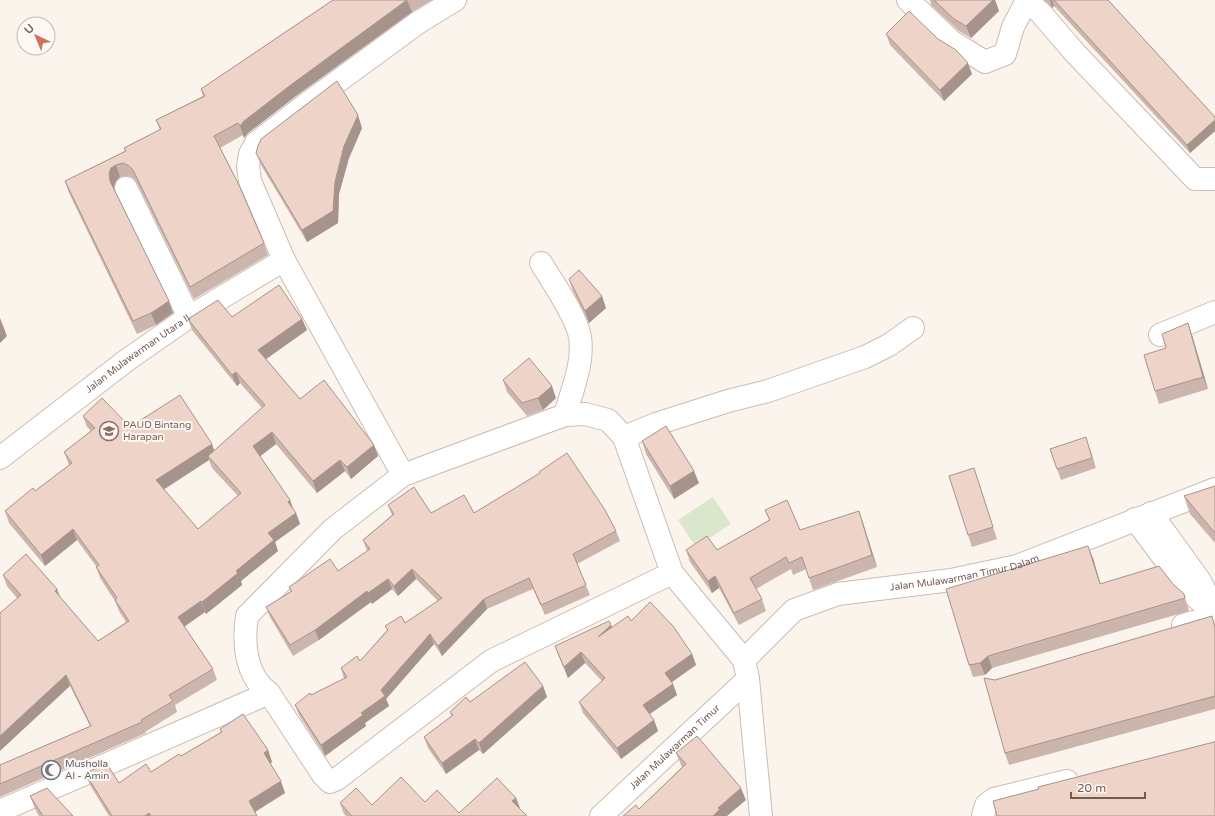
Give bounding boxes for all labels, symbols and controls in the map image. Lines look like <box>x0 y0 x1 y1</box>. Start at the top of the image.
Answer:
north arrow <box>16 16 56 56</box>
text: U <box>22 22 37 37</box>
street label: Jalan Mulawarman Utara II <box>83 312 193 396</box>
place label: PAUD Bintang Harapan <box>123 419 191 443</box>
school or university icon: PAUD Bintang Harapan <box>98 420 120 442</box>
street label: Jalan Mulawarman Timur Dalam <box>889 552 1041 594</box>
street label: Jalan Mulawarman Timur <box>627 702 723 792</box>
place label: Musholla Al - Amin <box>65 758 109 782</box>
mosque icon: Musholla Al - Amin <box>40 759 62 781</box>
scale bar <box>1071 774 1145 800</box>
text: 20 m <box>1077 781 1106 795</box>

